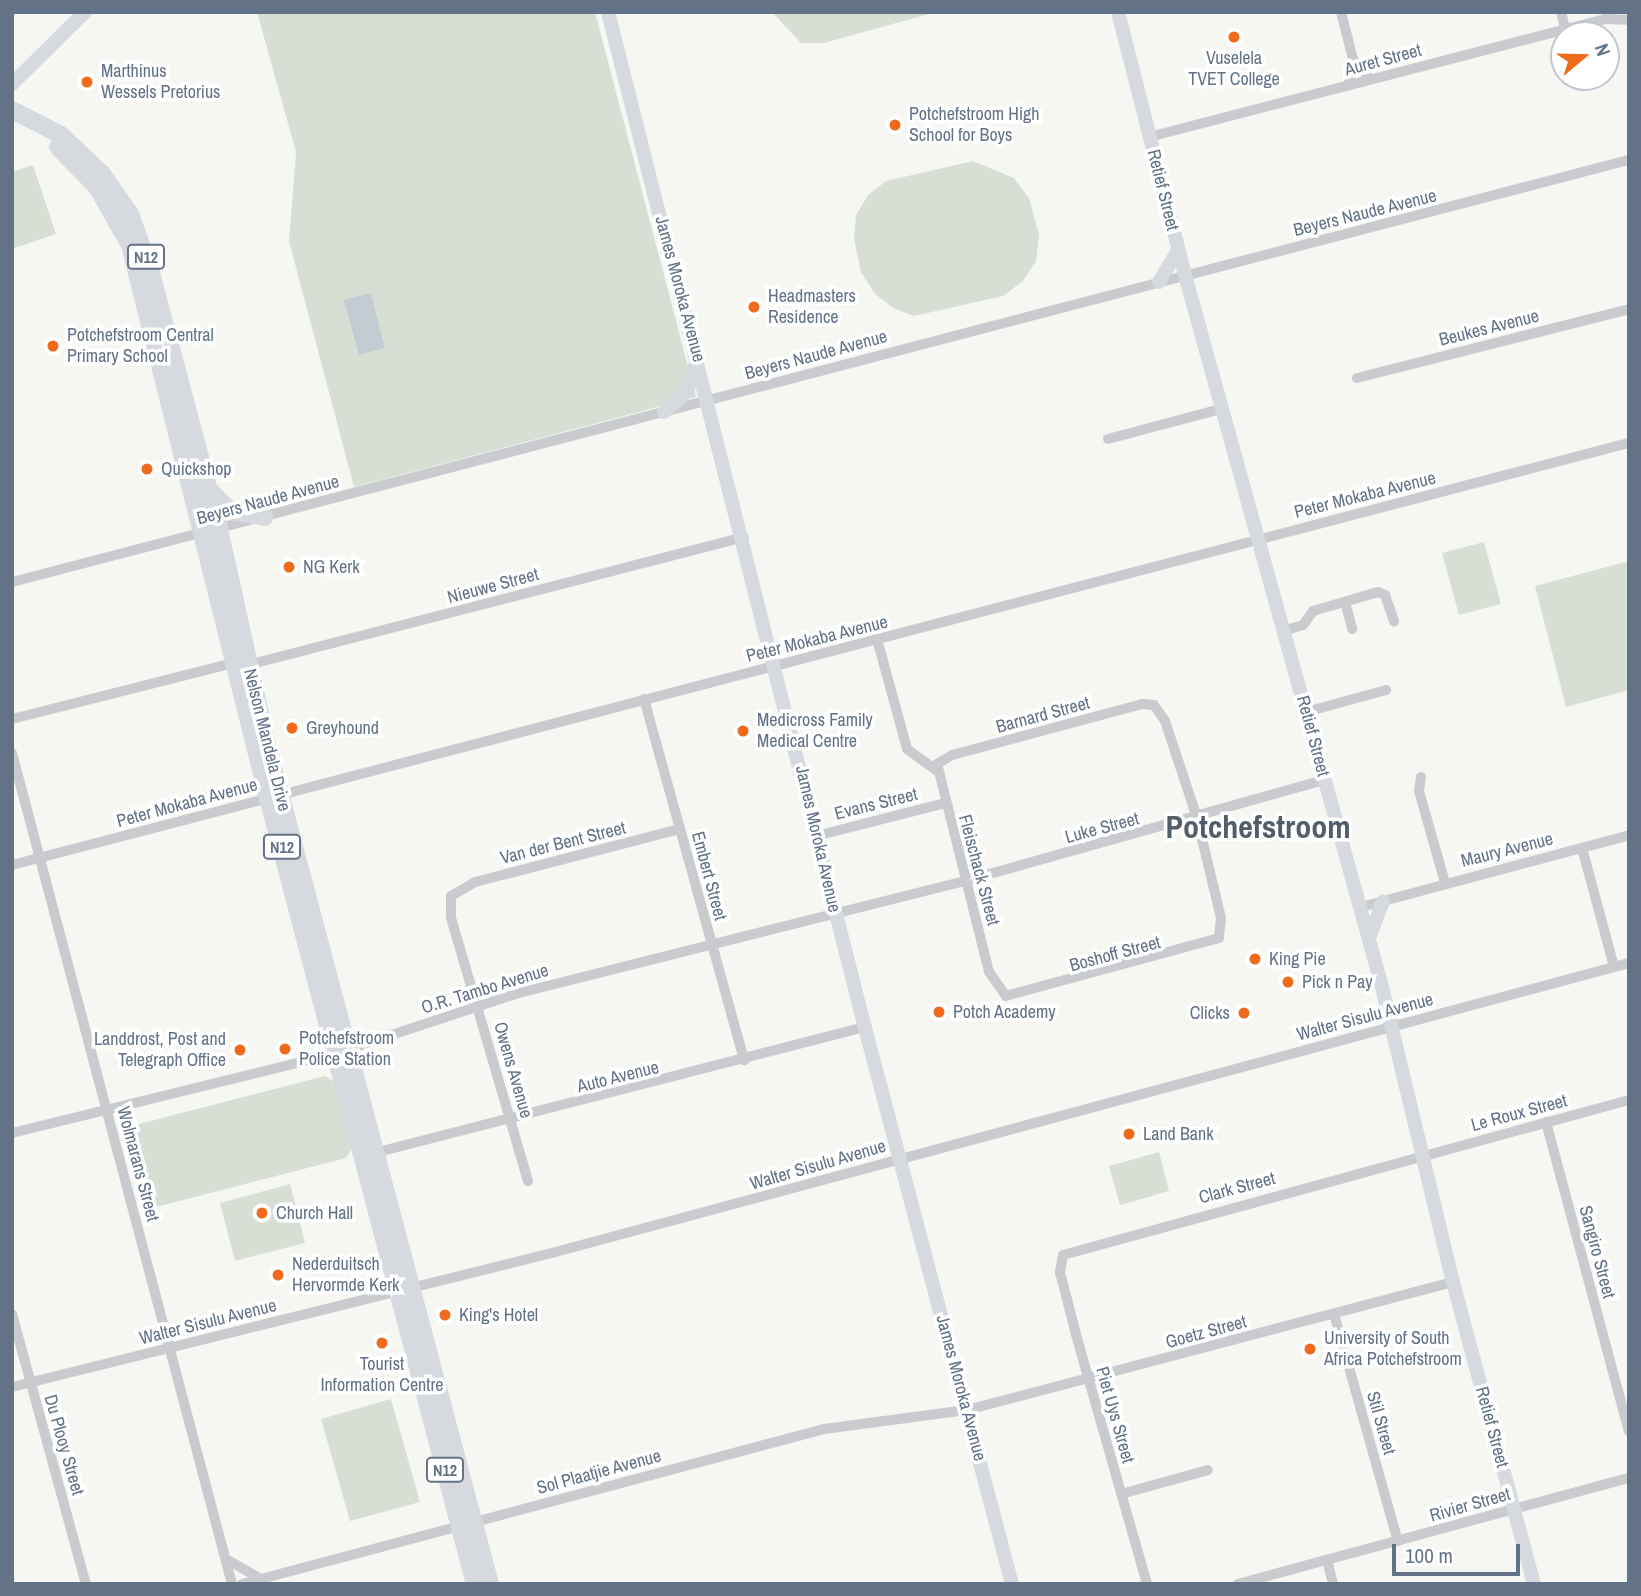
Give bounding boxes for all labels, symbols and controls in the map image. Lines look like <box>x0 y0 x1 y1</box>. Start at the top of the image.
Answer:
north arrow <box>1550 21 1620 91</box>
marker: Vuselela TVET College <box>1226 29 1242 45</box>
street label: Auret Street <box>1342 39 1424 81</box>
text: N <box>1589 40 1617 59</box>
place label: Vuselela TVET College <box>1188 48 1280 90</box>
place label: Marthinus Wessels Pretorius <box>101 61 221 104</box>
marker: Marthinus Wessels Pretorius <box>79 74 95 90</box>
place label: Potchefstroom High School for Boys <box>909 104 1039 146</box>
marker: Potchefstroom High School for Boys <box>887 117 903 133</box>
street label: Retief Street <box>1142 147 1184 233</box>
street label: Beyers Naude Avenue <box>1291 185 1439 241</box>
street label: James Moroka Avenue <box>650 213 710 365</box>
road number: N12 <box>127 244 165 270</box>
place label: Headmasters Residence <box>768 286 856 328</box>
marker: Headmasters Residence <box>746 299 762 315</box>
street label: Beukes Avenue <box>1436 305 1542 351</box>
place label: Potchefstroom Central Primary School <box>67 325 214 368</box>
street label: Beyers Naude Avenue <box>742 325 890 385</box>
marker: Potchefstroom Central Primary School <box>45 338 61 354</box>
place label: Quickshop <box>161 458 232 480</box>
marker: Quickshop <box>139 461 155 477</box>
street label: Peter Mokaba Avenue <box>1292 467 1438 523</box>
street label: Beyers Naude Avenue <box>194 470 342 530</box>
place label: NG Kerk <box>303 556 360 578</box>
marker: NG Kerk <box>281 559 297 575</box>
street label: Nieuwe Street <box>445 563 541 609</box>
street label: Peter Mokaba Avenue <box>744 611 890 667</box>
street label: Nelson Mandela Drive <box>239 667 295 813</box>
street label: Barnard Street <box>994 692 1092 738</box>
street label: Retief Street <box>1292 693 1334 779</box>
place label: Medicross Family Medical Centre <box>757 710 873 752</box>
place label: Greyhound <box>306 717 379 739</box>
marker: Greyhound <box>284 720 300 736</box>
marker: Medicross Family Medical Centre <box>735 723 751 739</box>
street label: James Moroka Avenue <box>791 763 845 915</box>
street label: Peter Mokaba Avenue <box>114 774 260 832</box>
street label: Evans Street <box>832 783 920 825</box>
street label: Luke Street <box>1063 808 1141 848</box>
district label: Potchefstroom <box>1165 808 1351 846</box>
street label: Fleischack Street <box>954 812 1004 928</box>
street label: Van der Bent Street <box>498 817 628 869</box>
street label: Maury Avenue <box>1458 828 1556 872</box>
street label: Embert Street <box>687 829 731 923</box>
road number: N12 <box>263 834 301 860</box>
street label: Boshoff Street <box>1067 931 1163 977</box>
place label: King Pie <box>1269 948 1326 970</box>
marker: King Pie <box>1247 951 1263 967</box>
street label: O.R. Tambo Avenue <box>418 959 552 1019</box>
place label: Pick n Pay <box>1302 971 1373 993</box>
marker: Pick n Pay <box>1280 974 1296 990</box>
street label: Walter Sisulu Avenue <box>1294 988 1436 1046</box>
place label: Potch Academy <box>953 1001 1056 1023</box>
place label: Clicks <box>1190 1002 1230 1024</box>
marker: Potch Academy <box>931 1004 947 1020</box>
marker: Clicks <box>1236 1005 1252 1021</box>
street label: Owens Avenue <box>489 1019 537 1121</box>
place label: Potchefstroom Police Station <box>299 1028 394 1070</box>
place label: Landdrost, Post and Telegraph Office <box>94 1029 226 1072</box>
marker: Potchefstroom Police Station <box>277 1041 293 1057</box>
marker: Landdrost, Post and Telegraph Office <box>232 1042 248 1058</box>
street label: Auto Avenue <box>575 1056 661 1098</box>
street label: Le Roux Street <box>1469 1090 1569 1136</box>
street label: Wolmarans Street <box>112 1104 164 1224</box>
place label: Land Bank <box>1143 1123 1214 1145</box>
marker: Land Bank <box>1121 1126 1137 1142</box>
street label: Walter Sisulu Avenue <box>747 1135 889 1195</box>
street label: Clark Street <box>1197 1167 1277 1209</box>
place label: Church Hall <box>276 1202 353 1224</box>
street label: Sangiro Street <box>1574 1203 1620 1301</box>
marker: Church Hall <box>254 1205 270 1221</box>
place label: Nederduitsch Hervormde Kerk <box>292 1254 399 1296</box>
marker: Nederduitsch Hervormde Kerk <box>270 1267 286 1283</box>
street label: Walter Sisulu Avenue <box>137 1294 279 1350</box>
place label: King's Hotel <box>459 1304 538 1326</box>
marker: King's Hotel <box>437 1307 453 1323</box>
street label: Goetz Street <box>1163 1311 1249 1353</box>
street label: James Moroka Avenue <box>931 1312 991 1464</box>
place label: University of South Africa Potchefstroom <box>1324 1328 1462 1370</box>
marker: Tourist Information Centre <box>374 1335 390 1351</box>
marker: University of South Africa Potchefstroom <box>1302 1341 1318 1357</box>
place label: Tourist Information Centre <box>320 1354 444 1396</box>
street label: Piet Uys Street <box>1091 1364 1139 1466</box>
street label: Retief Street <box>1471 1384 1513 1470</box>
street label: Stil Street <box>1362 1389 1400 1457</box>
street label: Du Plooy Street <box>39 1392 89 1498</box>
street label: Sol Plaatjie Avenue <box>534 1445 664 1499</box>
road number: N12 <box>426 1458 464 1482</box>
street label: Rivier Street <box>1427 1483 1513 1527</box>
scale bar <box>1396 1530 1524 1574</box>
text: 100 m <box>1405 1541 1453 1570</box>

